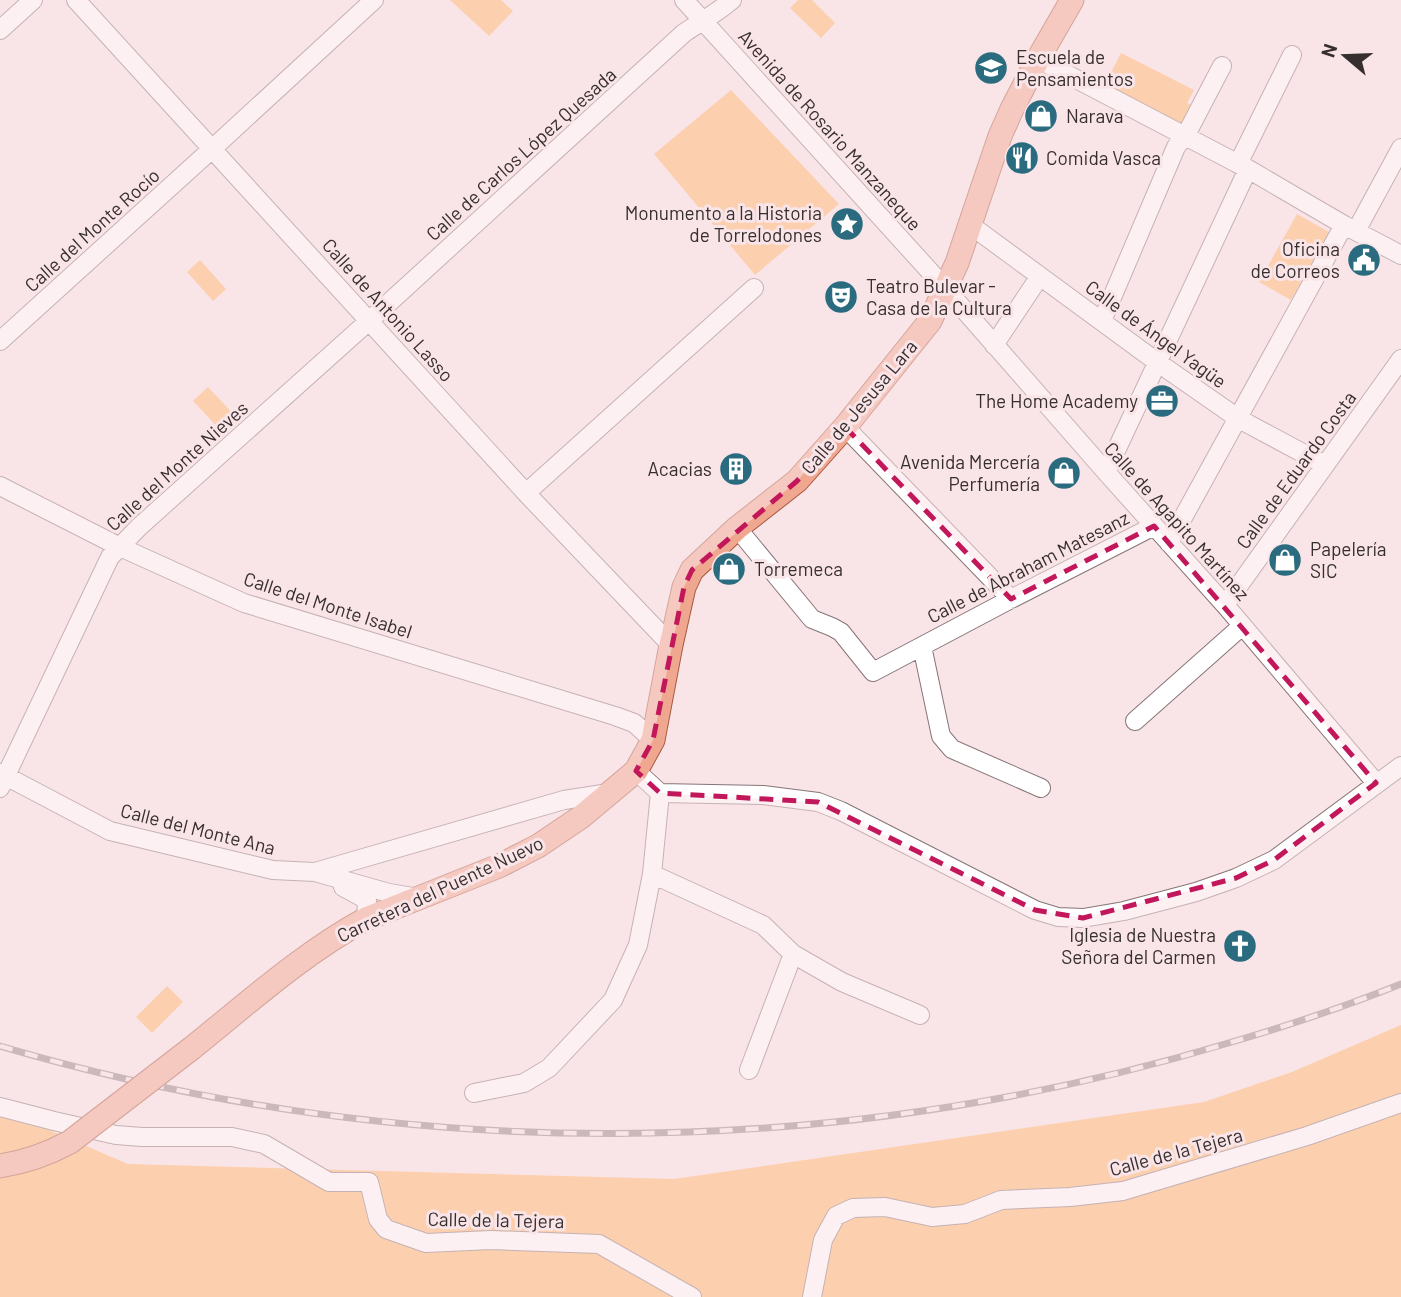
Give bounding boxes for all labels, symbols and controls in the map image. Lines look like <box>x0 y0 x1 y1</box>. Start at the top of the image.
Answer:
north arrow <box>1310 21 1380 91</box>
street label: Avenida de Rosario Manzaneque <box>734 24 927 235</box>
text: N <box>1316 41 1341 60</box>
place label: Escuela de Pensamientos <box>1016 45 1133 90</box>
school or university icon: Escuela de Pensamientos <box>972 49 1010 87</box>
street label: Calle de Carlos López Quesada <box>421 62 620 245</box>
shop icon: Narava <box>1022 97 1060 135</box>
place label: Narava <box>1066 104 1124 127</box>
restaurant icon: Comida Vasca <box>1003 139 1041 177</box>
place label: Comida Vasca <box>1046 146 1161 169</box>
street label: Calle del Monte Rocío <box>20 163 164 296</box>
place label: Monumento a la Historia de Torrelodones <box>625 201 822 246</box>
place icon: Monumento a la Historia de Torrelodones <box>828 205 866 243</box>
street label: Calle de Antonio Lasso <box>318 233 459 386</box>
place label: Oficina de Correos <box>1250 237 1340 282</box>
public building icon: Oficina de Correos <box>1345 241 1383 279</box>
place label: Teatro Bulevar - Casa de la Cultura <box>866 274 1012 319</box>
street label: Calle de Ángel Yagüe <box>1081 275 1231 392</box>
theatre icon: Teatro Bulevar - Casa de la Cultura <box>822 278 860 316</box>
street label: Calle de Jesusa Lara <box>796 335 921 478</box>
office icon: The Home Academy <box>1143 382 1181 420</box>
street label: Calle de Eduardo Costa <box>1231 387 1360 553</box>
place label: The Home Academy <box>975 389 1138 412</box>
street label: Calle del Monte Nieves <box>101 396 252 535</box>
street label: Calle de Agapito Martínez <box>1100 437 1255 605</box>
building icon: Acacias <box>717 450 755 488</box>
place label: Avenida Mercería Perfumería <box>900 450 1040 495</box>
shop icon: Avenida Mercería Perfumería <box>1045 454 1083 492</box>
place label: Acacias <box>648 457 712 480</box>
street label: Calle de Abraham Matesanz <box>923 506 1133 628</box>
place label: Papelería SIC <box>1310 537 1387 582</box>
shop icon: Papelería SIC <box>1266 541 1304 579</box>
shop icon: Torremeca <box>710 550 748 588</box>
place label: Torremeca <box>754 557 843 580</box>
street label: Calle del Monte Isabel <box>241 566 415 643</box>
street label: Calle del Monte Ana <box>118 798 278 859</box>
street label: Carretera del Puente Nuevo <box>333 831 547 947</box>
place label: Iglesia de Nuestra Señora del Carmen <box>1061 923 1216 968</box>
church icon: Iglesia de Nuestra Señora del Carmen <box>1221 927 1259 965</box>
street label: Calle de la Tejera <box>1107 1123 1245 1180</box>
street label: Calle de la Tejera <box>427 1207 565 1232</box>

